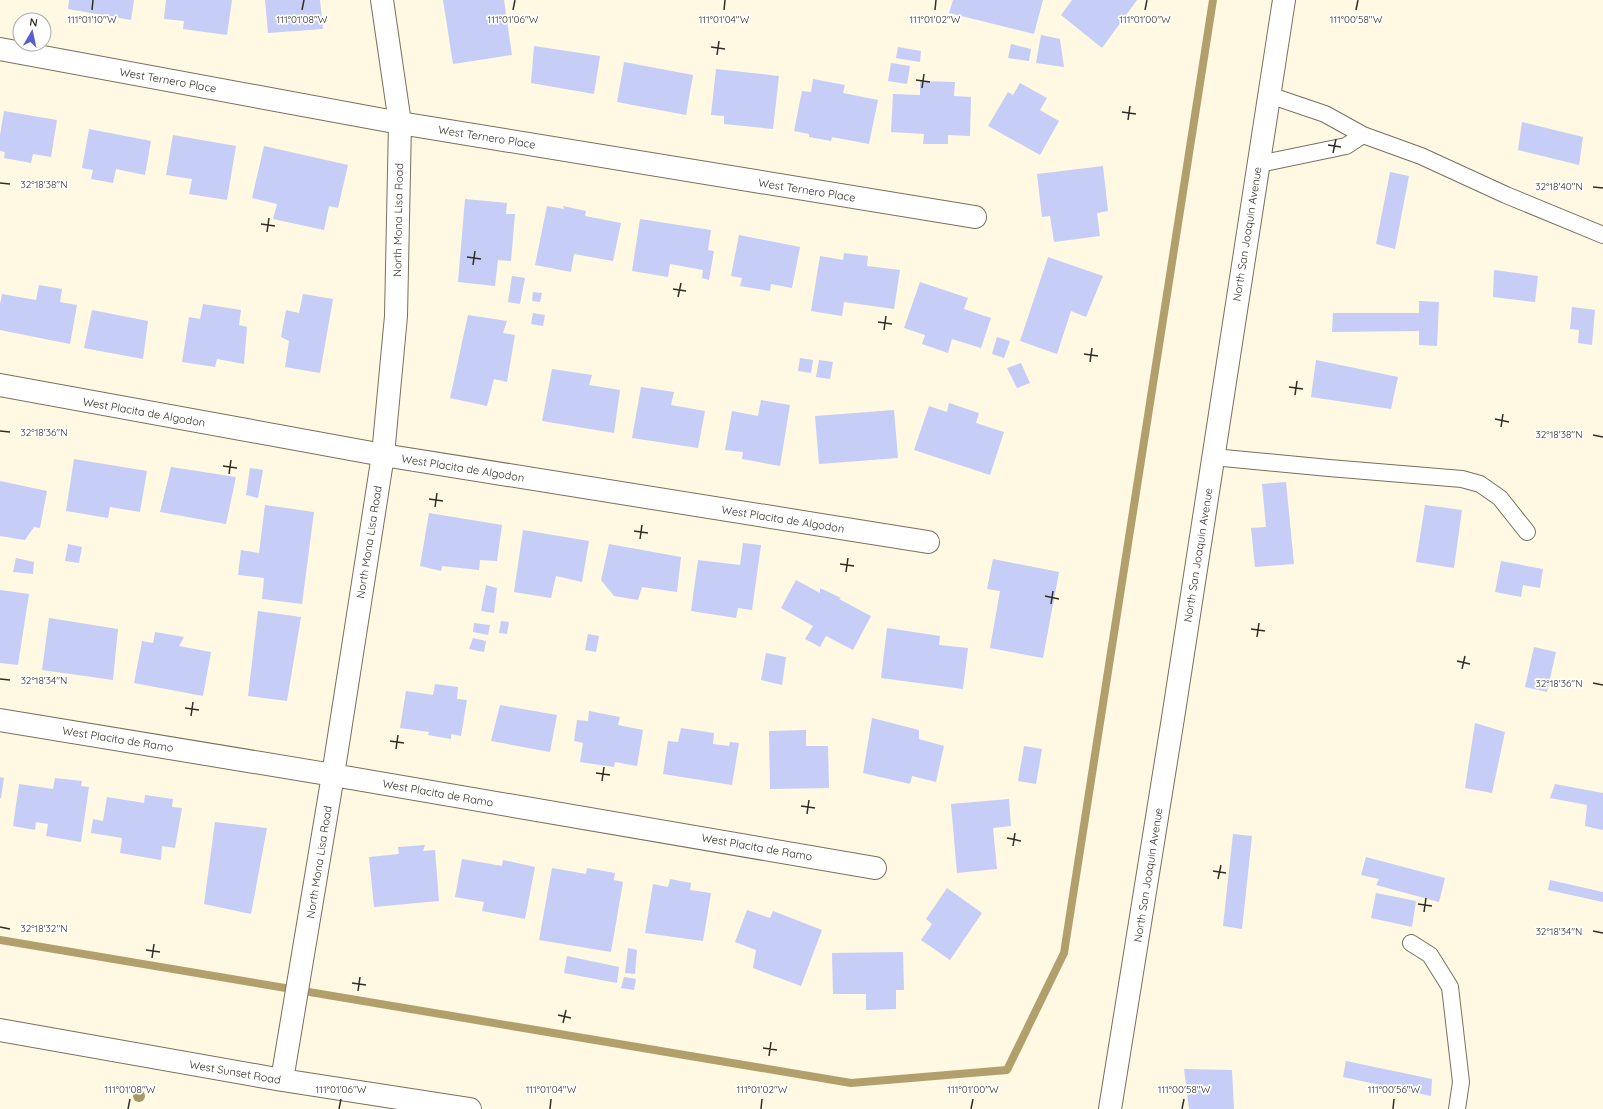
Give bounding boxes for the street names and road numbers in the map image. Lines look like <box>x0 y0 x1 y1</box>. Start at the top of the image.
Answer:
street label: West Ternero Place <box>118 65 218 95</box>
street label: West Ternero Place <box>437 122 537 152</box>
street label: North Mona Lisa Road <box>390 163 406 277</box>
street label: North San Joaquin Avenue <box>1229 166 1265 302</box>
street label: West Ternero Place <box>757 175 857 205</box>
street label: West Placita de Algodon <box>82 394 206 430</box>
street label: West Placita de Algodon <box>401 451 525 485</box>
street label: North Mona Lisa Road <box>353 485 385 599</box>
street label: North San Joaquin Avenue <box>1180 487 1216 623</box>
street label: West Placita de Algodon <box>721 502 845 536</box>
street label: West Placita de Ramo <box>61 723 175 755</box>
street label: West Placita de Ramo <box>381 776 495 810</box>
street label: North Mona Lisa Road <box>303 805 335 919</box>
street label: North San Joaquin Avenue <box>1130 807 1166 943</box>
street label: West Placita de Ramo <box>700 830 814 864</box>
street label: West Sunset Road <box>188 1057 282 1087</box>

